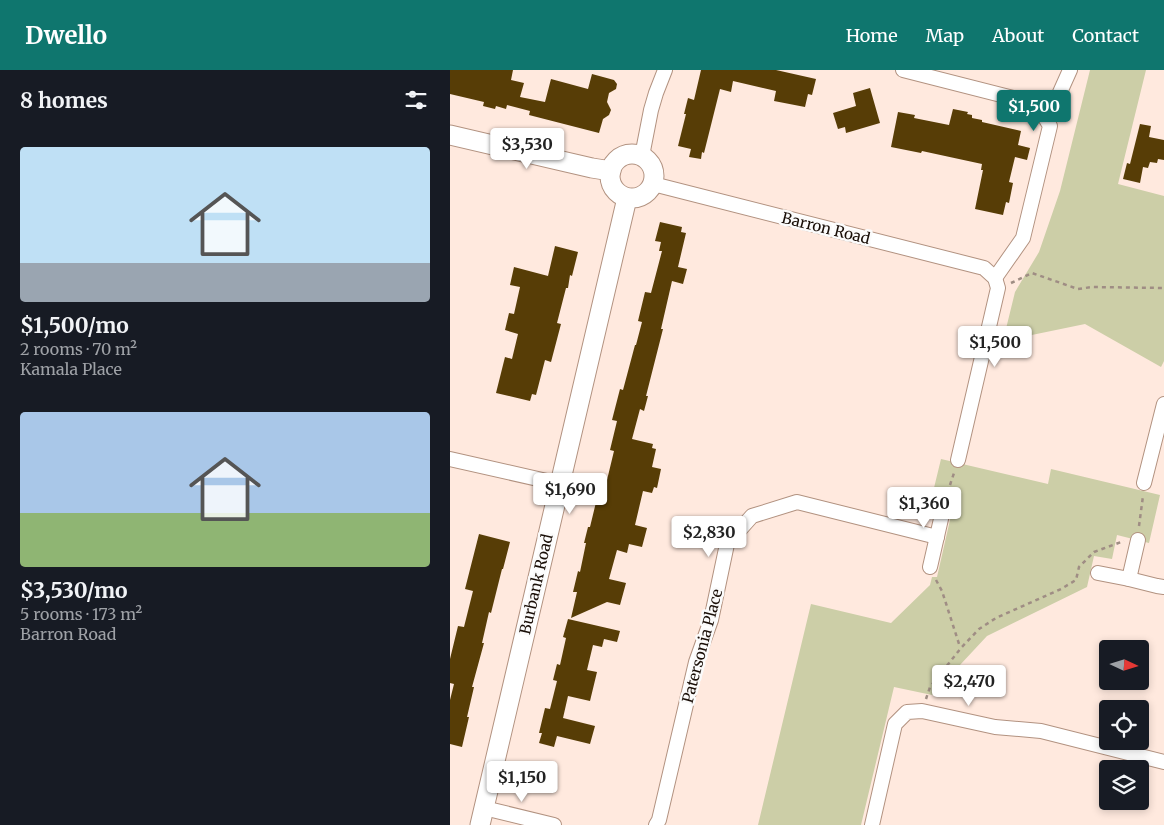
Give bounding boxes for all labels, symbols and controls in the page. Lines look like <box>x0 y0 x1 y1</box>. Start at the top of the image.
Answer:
text: Dwello <box>25 20 107 51</box>
text: Home <box>846 24 898 47</box>
text: Map <box>926 24 964 47</box>
text: About <box>992 24 1044 47</box>
text: Contact <box>1072 24 1139 47</box>
icon: filters <box>402 86 430 114</box>
text: 8 homes <box>20 87 108 114</box>
pin: $1,500 <box>993 90 1075 132</box>
text: $1,500 <box>1008 96 1060 116</box>
pin: $3,530 <box>486 128 568 170</box>
text: $3,530 <box>501 134 553 154</box>
icon: home <box>180 179 270 269</box>
street label: Barron Road <box>780 208 872 248</box>
text: $1,500/mo <box>20 312 129 339</box>
pin: $1,500 <box>954 326 1036 368</box>
text: $1,500 <box>969 332 1021 352</box>
text: 2 rooms · 70 m² <box>20 339 137 359</box>
text: Kamala Place <box>20 359 122 379</box>
icon: home <box>180 444 270 534</box>
pin: $1,690 <box>529 472 611 515</box>
text: $1,690 <box>544 479 596 499</box>
pin: $1,360 <box>883 486 965 529</box>
text: $1,360 <box>898 493 950 513</box>
pin: $2,830 <box>668 516 750 558</box>
text: $2,830 <box>682 522 736 542</box>
street label: Burbank Road <box>515 532 557 636</box>
text: $3,530/mo <box>20 577 128 604</box>
street label: Patersonia Place <box>678 587 726 705</box>
text: 5 rooms · 173 m² <box>20 604 142 624</box>
text: Barron Road <box>20 624 116 644</box>
north arrow <box>1099 640 1149 690</box>
map controls <box>1099 640 1149 810</box>
pin: $2,470 <box>928 664 1010 707</box>
text: $2,470 <box>943 671 995 691</box>
button: locate <box>1099 700 1149 750</box>
pin: $1,150 <box>481 760 563 803</box>
button: layers <box>1099 760 1149 810</box>
text: $1,150 <box>498 767 546 787</box>

